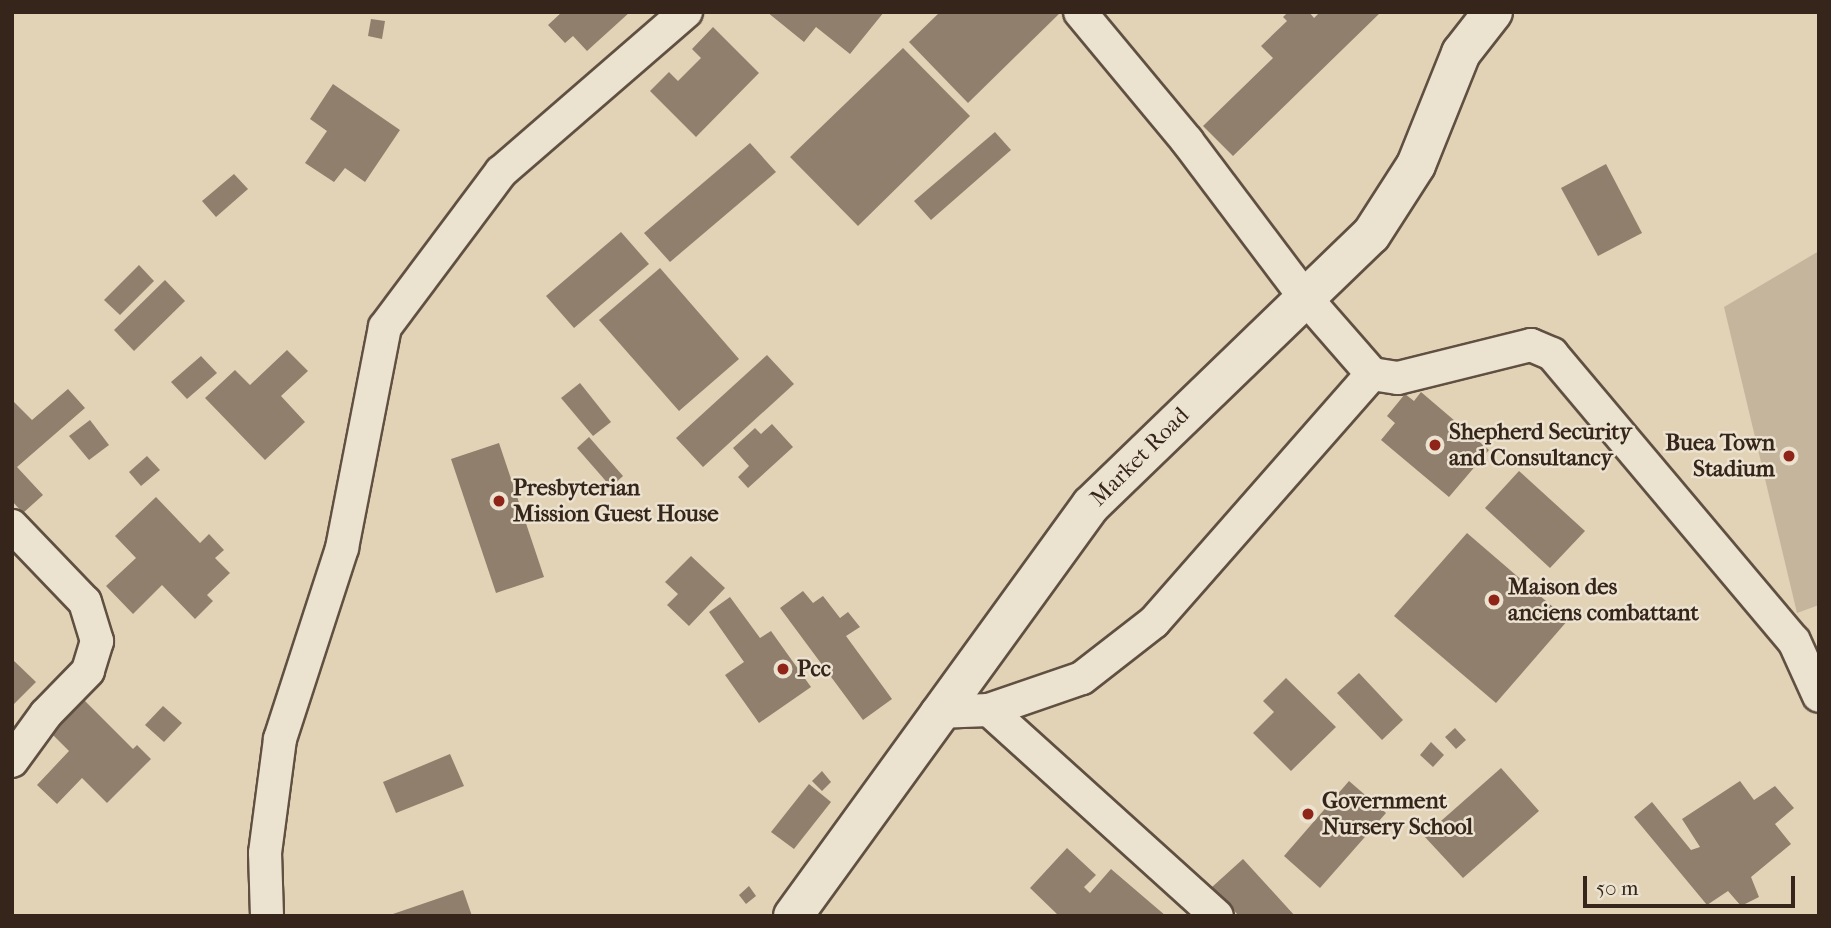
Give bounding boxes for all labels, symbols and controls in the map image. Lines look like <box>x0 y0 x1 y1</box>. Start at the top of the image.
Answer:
street label: Market Road <box>1085 402 1195 512</box>
place label: Shepherd Security and Consultancy <box>1449 418 1632 472</box>
place label: Buea Town Stadium <box>1665 429 1775 483</box>
marker: Shepherd Security and Consultancy <box>1427 437 1443 453</box>
marker: Buea Town Stadium <box>1781 448 1797 464</box>
place label: Presbyterian Mission Guest House <box>513 474 719 528</box>
marker: Presbyterian Mission Guest House <box>491 493 507 509</box>
place label: Maison des anciens combattant <box>1508 573 1699 627</box>
marker: Maison des anciens combattant <box>1486 592 1502 608</box>
place label: Pcc <box>797 655 831 683</box>
marker: Pcc <box>775 661 791 677</box>
place label: Government Nursery School <box>1322 787 1473 841</box>
marker: Government Nursery School <box>1300 806 1316 822</box>
scale bar <box>1586 862 1798 906</box>
text: 50 m <box>1596 876 1639 900</box>

